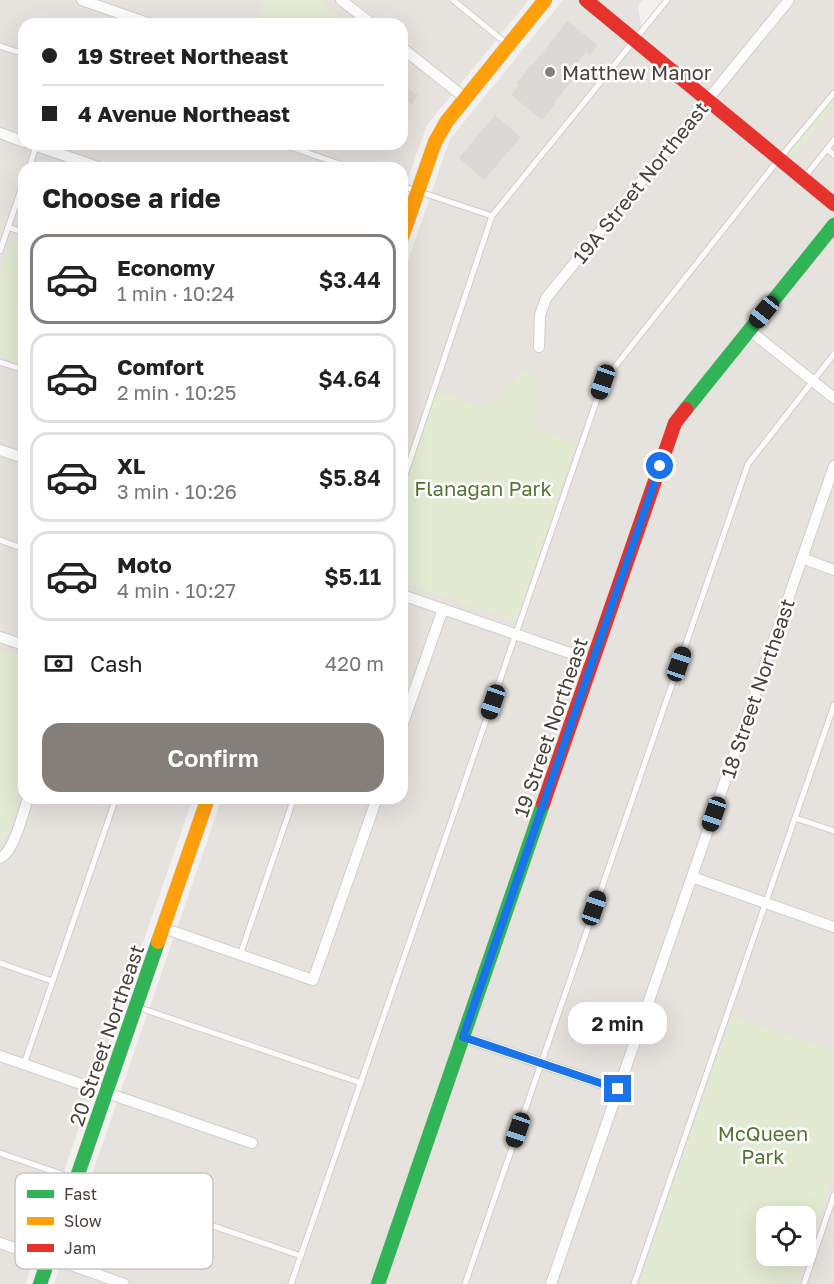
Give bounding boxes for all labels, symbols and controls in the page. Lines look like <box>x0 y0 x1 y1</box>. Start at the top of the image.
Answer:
text: 19 Street Northeast <box>78 42 288 69</box>
place label: Matthew Manor <box>562 60 712 84</box>
marker: Matthew Manor <box>543 65 557 79</box>
street label: 19A Street Northeast <box>567 96 713 268</box>
text: 4 Avenue Northeast <box>78 100 290 127</box>
text: Choose a ride <box>42 182 221 214</box>
icon: car <box>45 252 99 306</box>
text: Economy <box>117 254 215 281</box>
text: $3.44 <box>319 266 381 293</box>
text: 1 min · 10:24 <box>117 281 235 305</box>
car <box>746 292 782 332</box>
icon: car <box>45 351 99 405</box>
text: Comfort <box>117 353 204 380</box>
car <box>589 362 617 402</box>
text: $4.64 <box>318 365 381 392</box>
text: 2 min · 10:25 <box>117 380 236 404</box>
icon: car <box>45 450 99 504</box>
text: XL <box>117 452 145 479</box>
route start <box>646 452 673 479</box>
text: $5.84 <box>319 464 381 491</box>
park label: Flanagan Park <box>414 476 552 500</box>
text: 3 min · 10:26 <box>117 479 237 503</box>
icon: car <box>45 549 99 603</box>
text: Moto <box>117 551 172 578</box>
text: $5.11 <box>324 563 381 590</box>
text: 4 min · 10:27 <box>117 578 236 602</box>
street label: 18 Street Northeast <box>715 595 799 781</box>
street label: 19 Street Northeast <box>508 634 592 820</box>
car <box>665 644 693 684</box>
icon: cash <box>42 647 75 680</box>
text: Cash <box>90 650 143 677</box>
text: 420 m <box>325 651 384 675</box>
car <box>479 682 507 722</box>
button: Confirm <box>42 723 384 792</box>
car <box>700 794 728 834</box>
car <box>580 888 608 928</box>
street label: 20 Street Northeast <box>64 941 148 1129</box>
callout: 2 min <box>568 1002 668 1044</box>
text: 2 min <box>592 1011 644 1035</box>
route end <box>604 1075 631 1102</box>
car <box>504 1110 532 1150</box>
park label: McQueen Park <box>718 1121 808 1168</box>
legend <box>15 1173 213 1269</box>
text: Fast <box>64 1184 97 1204</box>
map controls <box>756 1206 816 1266</box>
button: locate <box>756 1206 816 1266</box>
text: Slow <box>64 1211 102 1231</box>
text: Jam <box>64 1238 96 1258</box>

